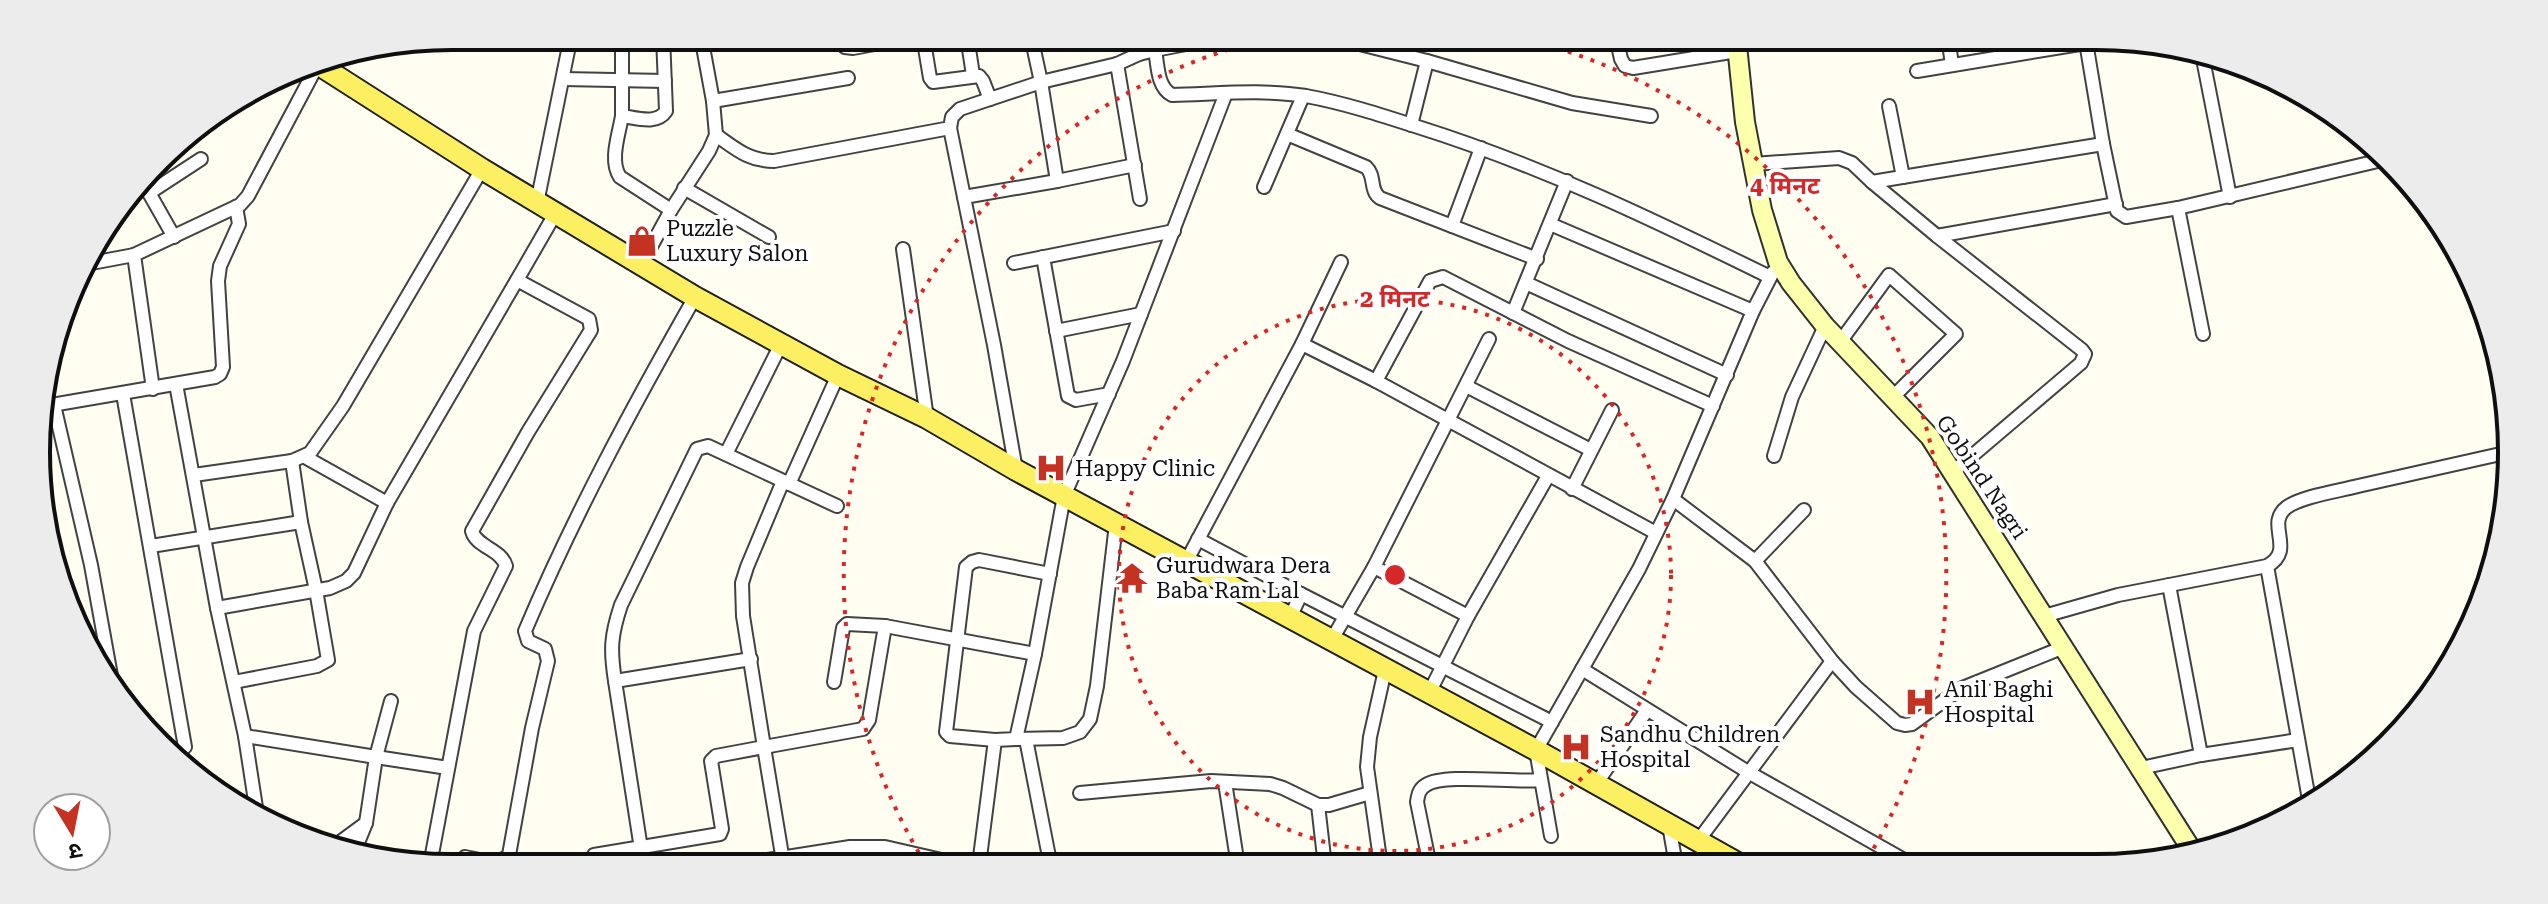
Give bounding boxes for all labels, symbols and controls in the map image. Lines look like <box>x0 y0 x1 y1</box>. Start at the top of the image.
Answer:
text: 4 मिनट <box>1750 172 1821 200</box>
place label: Puzzle Luxury Salon <box>666 216 808 266</box>
shop icon: Puzzle Luxury Salon <box>625 224 659 258</box>
text: 2 मिनट <box>1360 285 1431 313</box>
street label: Gobind Nagri <box>1931 410 2033 544</box>
hospital icon: Happy Clinic <box>1034 451 1068 485</box>
place label: Happy Clinic <box>1075 456 1215 481</box>
place label: Gurudwara Dera Baba Ram Lal <box>1156 553 1330 603</box>
temple icon: Gurudwara Dera Baba Ram Lal <box>1115 561 1149 595</box>
centre of rings <box>1381 561 1409 589</box>
place label: Anil Baghi Hospital <box>1944 677 2053 727</box>
hospital icon: Anil Baghi Hospital <box>1903 685 1937 719</box>
place label: Sandhu Children Hospital <box>1600 722 1780 772</box>
hospital icon: Sandhu Children Hospital <box>1559 730 1593 764</box>
north arrow <box>32 792 112 872</box>
text: उ <box>66 838 84 865</box>

